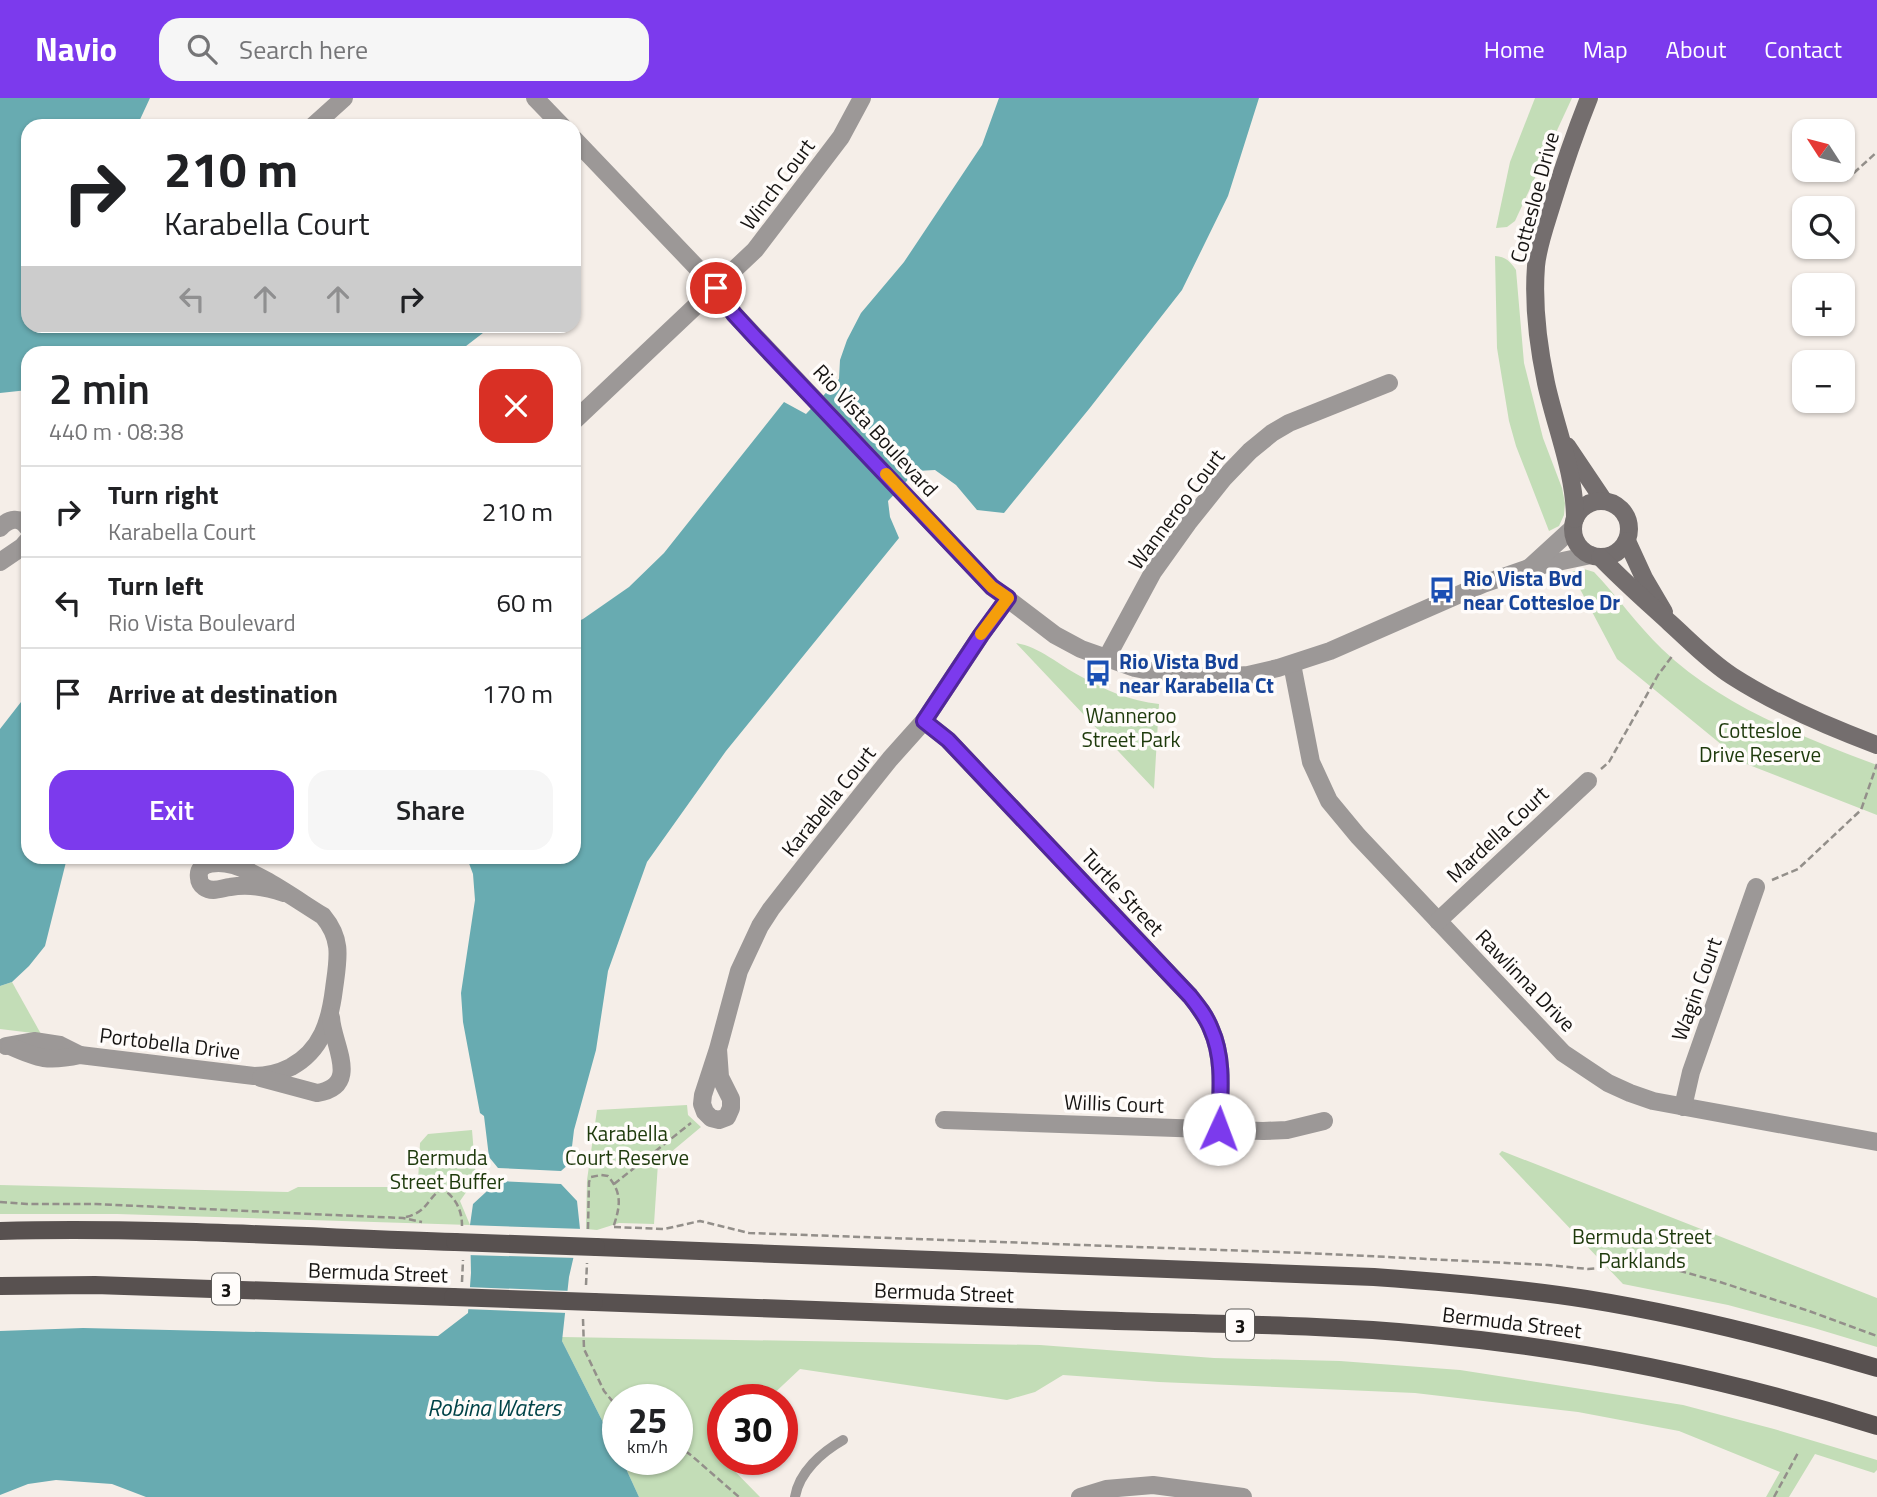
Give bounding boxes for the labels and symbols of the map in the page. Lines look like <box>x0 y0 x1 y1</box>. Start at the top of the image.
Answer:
north arrow <box>1792 119 1855 182</box>
street label: Cottesloe Drive <box>1501 128 1567 266</box>
street label: Winch Court <box>732 131 823 237</box>
pin <box>686 258 746 318</box>
street label: Rio Vista Boulevard <box>806 356 946 504</box>
street label: Wanneroo Court <box>1120 441 1232 576</box>
place label: Rio Vista Bvd near Cottesloe Dr <box>1463 562 1620 618</box>
bus stop icon: Rio Vista Bvd near Cottesloe Dr <box>1427 575 1457 605</box>
place label: Rio Vista Bvd near Karabella Ct <box>1119 645 1274 701</box>
bus stop icon: Rio Vista Bvd near Karabella Ct <box>1083 658 1113 688</box>
park label: Wanneroo Street Park <box>1082 699 1180 755</box>
park label: Cottesloe Drive Reserve <box>1699 714 1821 770</box>
street label: Karabella Court <box>773 738 883 863</box>
street label: Mardella Court <box>1439 778 1556 890</box>
street label: Turtle Street <box>1074 841 1172 943</box>
street label: Rawlinna Drive <box>1468 921 1584 1039</box>
street label: Wagin Court <box>1662 932 1730 1045</box>
street label: Portobella Drive <box>98 1018 242 1068</box>
street label: Willis Court <box>1063 1085 1165 1121</box>
position arrow <box>1182 1092 1256 1166</box>
park label: Karabella Court Reserve <box>565 1117 689 1173</box>
park label: Bermuda Street Buffer <box>390 1141 504 1197</box>
park label: Bermuda Street Parklands <box>1572 1220 1713 1276</box>
street label: Bermuda Street <box>308 1254 449 1290</box>
road number: 3 <box>212 1274 240 1304</box>
street label: Bermuda Street <box>874 1274 1015 1310</box>
street label: Bermuda Street <box>1441 1298 1584 1346</box>
road number: 3 <box>1226 1310 1254 1340</box>
speed limit sign: 30 <box>707 1384 798 1475</box>
water label: Robina Waters <box>427 1390 563 1425</box>

